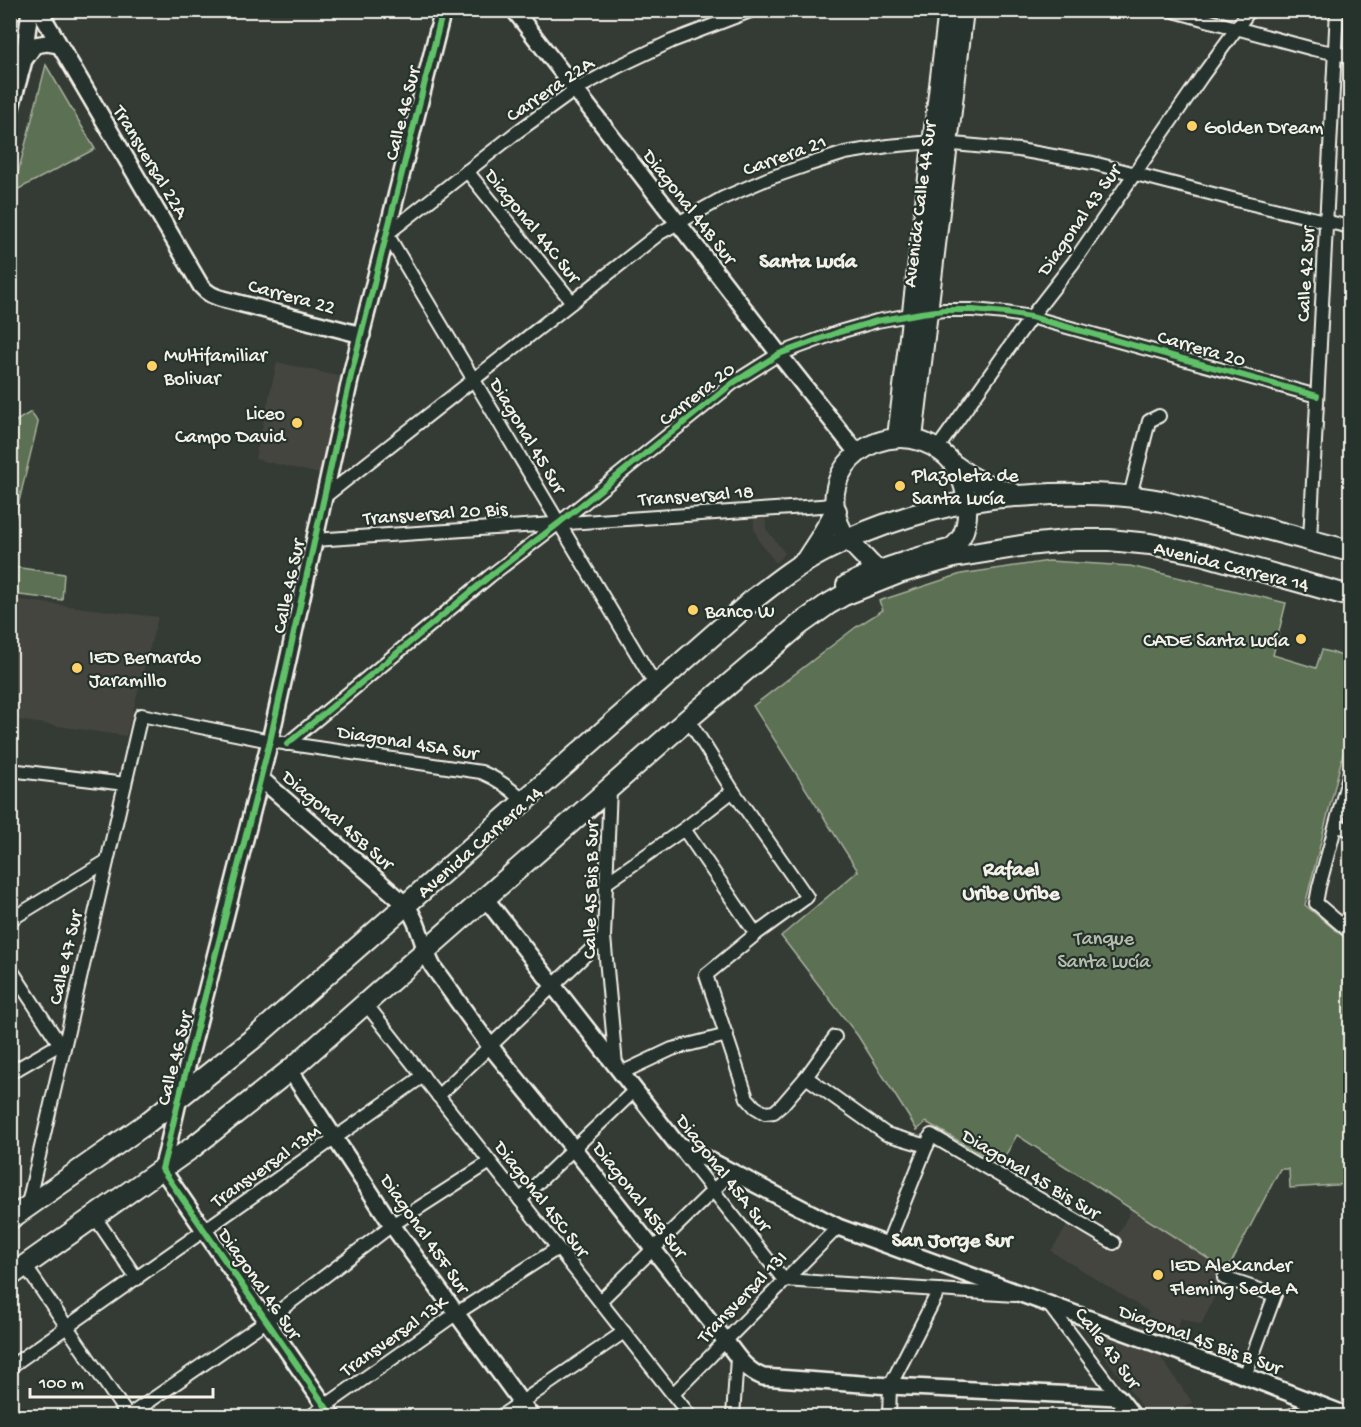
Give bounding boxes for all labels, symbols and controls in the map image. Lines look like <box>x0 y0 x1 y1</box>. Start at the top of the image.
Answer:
street label: Carrera 22A <box>503 53 600 129</box>
street label: Calle 46 Sur <box>382 63 428 163</box>
street label: Transversal 22A <box>106 101 192 225</box>
street label: Avenida Calle 44 Sur <box>900 118 943 289</box>
place label: Golden Dream <box>1204 118 1323 141</box>
marker: Golden Dream <box>1185 119 1199 133</box>
street label: Carrera 21 <box>740 132 830 183</box>
street label: Diagonal 44B Sur <box>635 144 741 272</box>
street label: Diagonal 43 Sur <box>1033 159 1129 283</box>
street label: Diagonal 44C Sur <box>477 164 586 290</box>
street label: Calle 42 Sur <box>1294 224 1322 323</box>
district label: Santa Lucía <box>759 251 858 276</box>
street label: Carrera 22 <box>245 276 337 321</box>
street label: Carrera 20 <box>1154 327 1248 374</box>
place label: Multifamiliar Bolivar <box>163 346 269 392</box>
marker: Multifamiliar Bolivar <box>145 359 159 373</box>
street label: Carrera 20 <box>655 359 741 433</box>
street label: Diagonal 45 Sur <box>482 373 570 500</box>
place label: Liceo Campo David <box>175 404 287 450</box>
marker: Liceo Campo David <box>290 416 304 430</box>
place label: Plazoleta de Santa Lucía <box>911 466 1019 512</box>
marker: Plazoleta de Santa Lucía <box>893 479 907 493</box>
street label: Transversal 18 <box>637 482 755 513</box>
street label: Transversal 20 Bis <box>361 499 509 532</box>
street label: Calle 46 Sur <box>269 536 312 636</box>
street label: Avenida Carrera 14 <box>1151 538 1312 599</box>
place label: Banco W <box>704 602 775 625</box>
marker: Banco W <box>686 603 700 617</box>
place label: CADE Santa Lucía <box>1143 631 1290 654</box>
marker: CADE Santa Lucía <box>1294 632 1308 646</box>
place label: IED Bernardo Jaramillo <box>89 648 201 694</box>
marker: IED Bernardo Jaramillo <box>70 661 84 675</box>
street label: Diagonal 45A Sur <box>333 722 481 767</box>
street label: Diagonal 45B Sur <box>275 766 399 878</box>
street label: Avenida Carrera 14 <box>414 782 549 905</box>
street label: Calle 45 Bis B Sur <box>580 819 605 959</box>
district label: Rafael Uribe Uribe <box>962 859 1061 908</box>
street label: Calle 47 Sur <box>45 906 90 1007</box>
park label: Tanque Santa Lucía <box>1058 929 1151 975</box>
street label: Calle 46 Sur <box>154 1008 200 1108</box>
street label: Diagonal 45A Sur <box>668 1109 776 1239</box>
street label: Transversal 13M <box>207 1121 327 1215</box>
street label: Diagonal 45 Bis Sur <box>955 1125 1105 1227</box>
street label: Diagonal 45C Sur <box>486 1136 594 1264</box>
street label: Diagonal 45B Sur <box>585 1137 692 1265</box>
street label: Diagonal 45F Sur <box>372 1169 474 1301</box>
street label: Diagonal 46 Sur <box>210 1224 306 1346</box>
district label: San Jorge Sur <box>892 1230 1015 1255</box>
street label: Transversal 13I <box>693 1247 793 1350</box>
place label: IED Alexander Fleming Sede A <box>1169 1256 1298 1302</box>
marker: IED Alexander Fleming Sede A <box>1151 1268 1165 1282</box>
street label: Transversal 13K <box>336 1291 455 1384</box>
street label: Diagonal 45 Bis B Sur <box>1113 1300 1286 1382</box>
street label: Calle 43 Sur <box>1068 1304 1145 1396</box>
scale bar <box>30 1361 213 1399</box>
text: 100 m <box>38 1374 84 1395</box>

